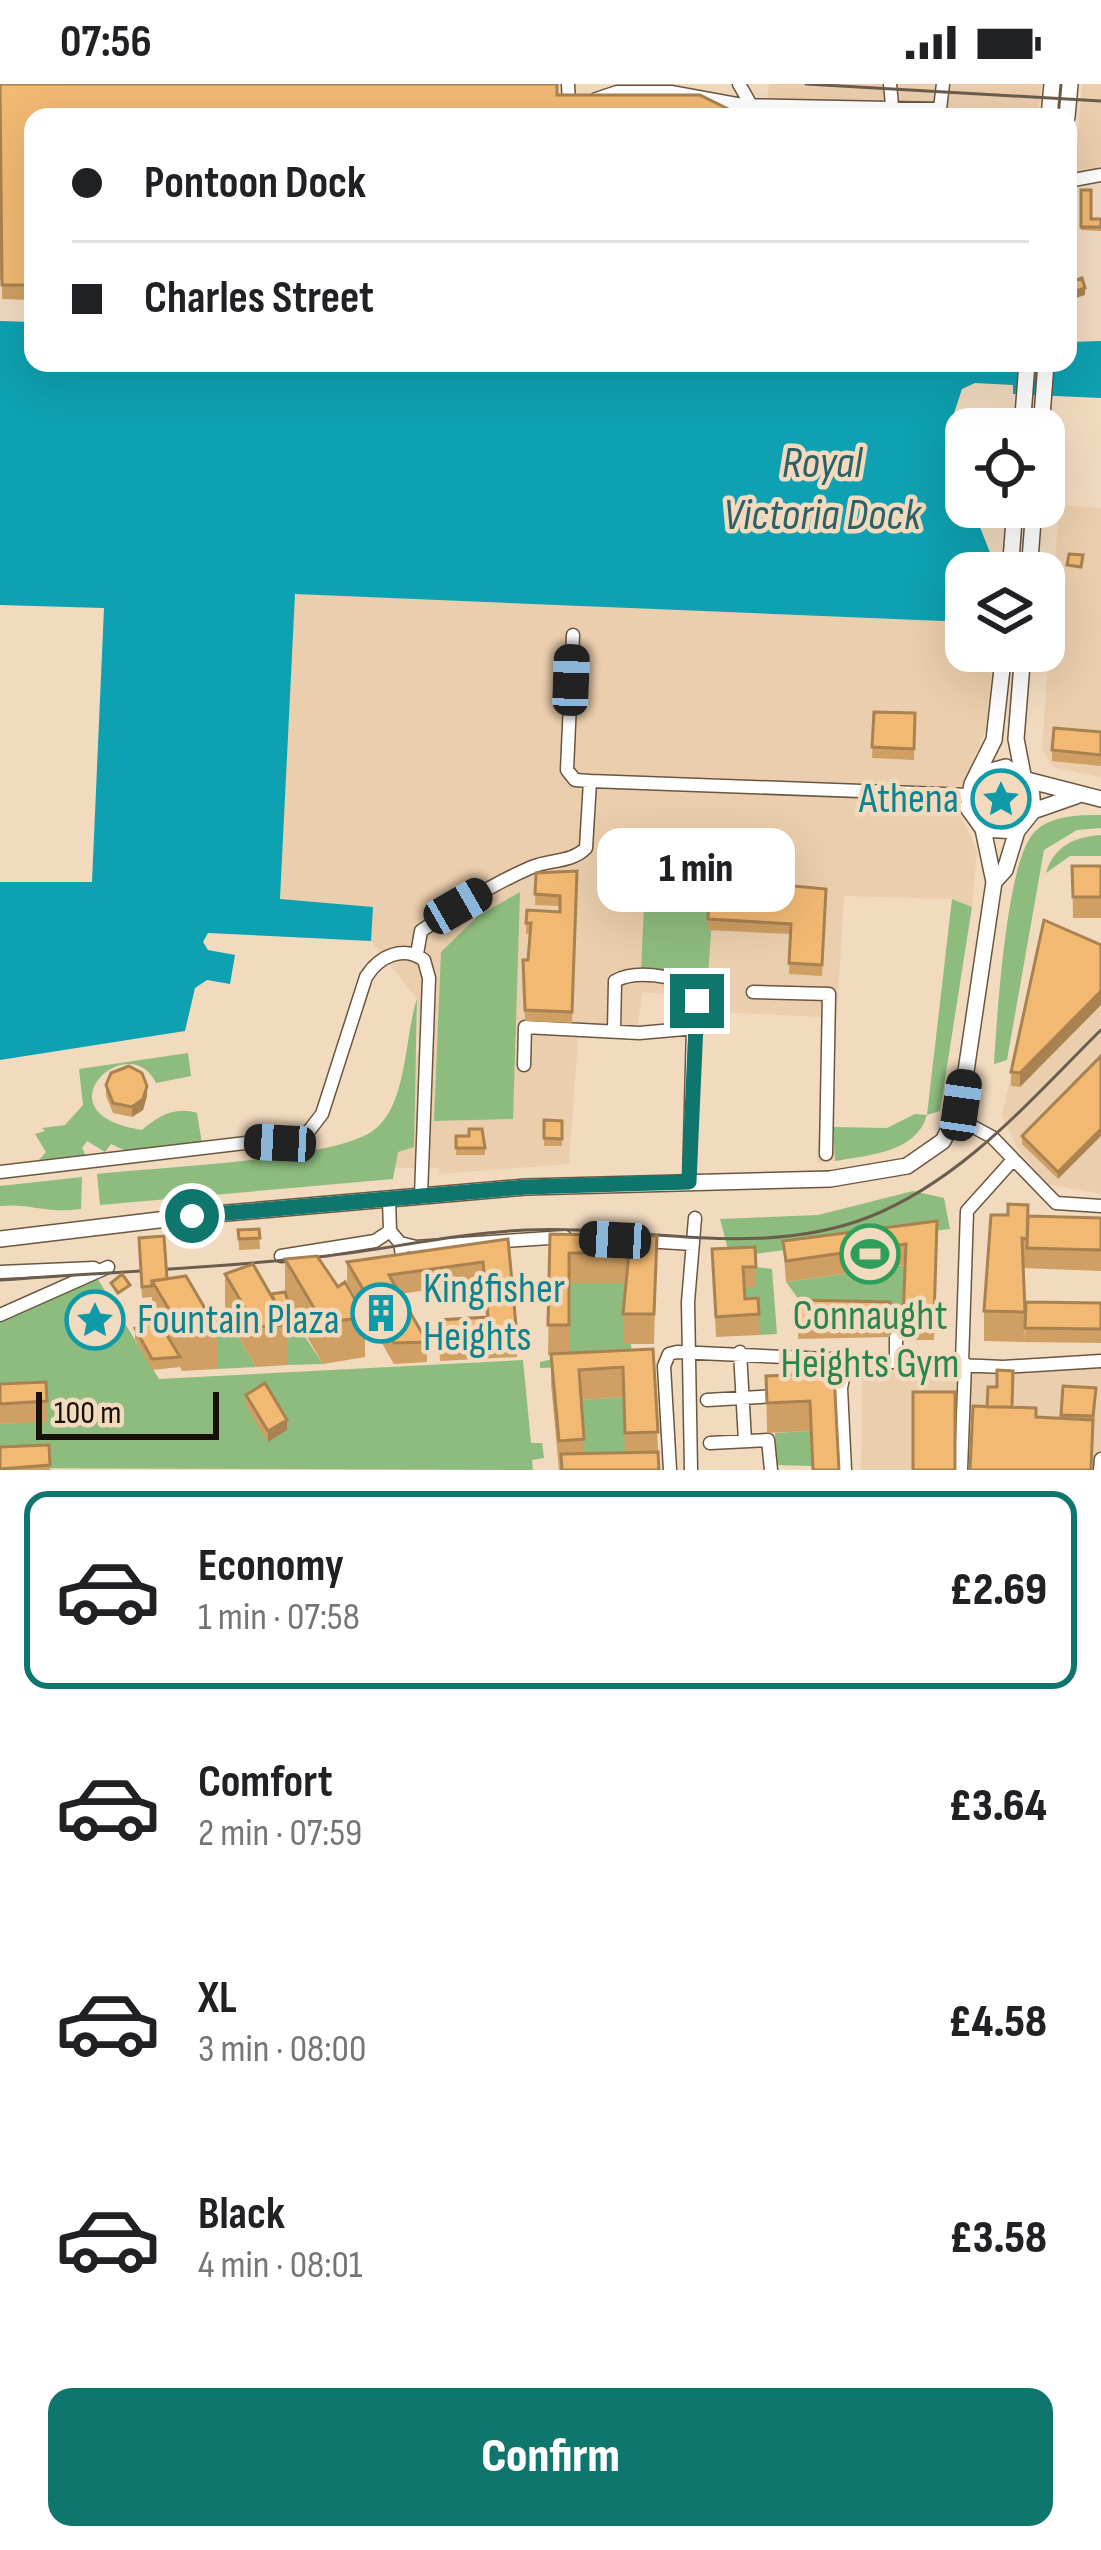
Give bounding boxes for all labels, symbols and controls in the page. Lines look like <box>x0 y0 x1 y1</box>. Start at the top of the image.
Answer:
text: 07:56 <box>60 15 152 70</box>
text: Pontoon Dock <box>144 156 366 211</box>
text: Charles Street <box>144 271 374 326</box>
map controls <box>945 408 1065 672</box>
button: locate <box>945 408 1065 528</box>
water label: Royal Victoria Dock <box>723 436 922 543</box>
button: layers <box>945 552 1065 672</box>
car <box>552 643 590 717</box>
place icon: Athena <box>970 768 1032 830</box>
place label: Athena <box>858 774 959 825</box>
callout: 1 min <box>598 827 796 911</box>
text: 1 min <box>659 846 733 893</box>
car <box>418 872 498 940</box>
route end <box>670 974 724 1028</box>
car <box>938 1067 984 1143</box>
car <box>243 1123 317 1163</box>
route start <box>165 1189 219 1243</box>
car <box>578 1220 652 1260</box>
sports icon: Connaught Heights Gym <box>839 1223 901 1285</box>
place label: Kingfisher Heights <box>423 1264 565 1363</box>
building icon: Kingfisher Heights <box>350 1282 412 1344</box>
place icon: Fountain Plaza <box>64 1289 126 1351</box>
place label: Connaught Heights Gym <box>781 1291 959 1390</box>
place label: Fountain Plaza <box>137 1295 340 1346</box>
scale bar <box>36 1386 219 1439</box>
text: 100 m <box>54 1393 121 1433</box>
icon: car <box>54 1536 162 1644</box>
text: Economy <box>198 1539 344 1594</box>
text: £2.69 <box>950 1563 1047 1618</box>
text: 1 min · 07:58 <box>198 1594 360 1641</box>
icon: car <box>54 1752 162 1860</box>
text: Comfort <box>198 1755 333 1810</box>
text: £3.64 <box>949 1779 1047 1834</box>
text: 2 min · 07:59 <box>198 1810 362 1857</box>
icon: car <box>54 1968 162 2076</box>
text: XL <box>198 1971 237 2026</box>
text: £4.58 <box>948 1995 1047 2050</box>
text: 3 min · 08:00 <box>198 2026 366 2073</box>
icon: car <box>54 2184 162 2292</box>
text: Black <box>198 2187 285 2242</box>
text: £3.58 <box>949 2211 1047 2266</box>
text: 4 min · 08:01 <box>198 2242 363 2289</box>
button: Confirm <box>48 2388 1053 2526</box>

